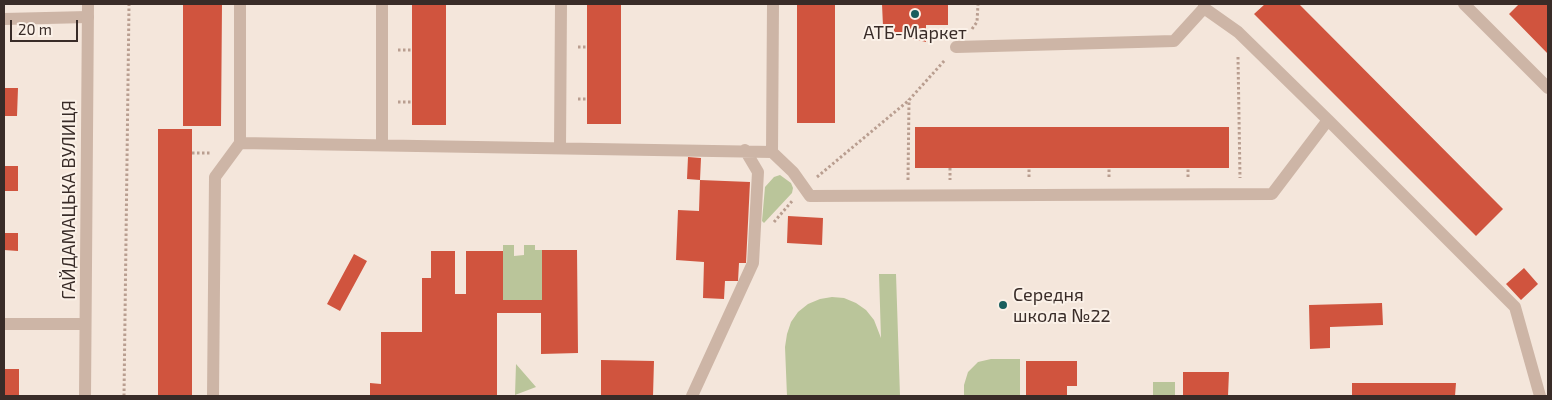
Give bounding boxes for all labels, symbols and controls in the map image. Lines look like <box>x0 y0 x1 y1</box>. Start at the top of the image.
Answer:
marker: АТБ-Маркет <box>909 8 921 20</box>
scale bar <box>12 10 80 42</box>
text: 20 m <box>18 20 52 38</box>
place label: АТБ-Маркет <box>863 22 967 44</box>
street label: ГАЙДАМАЦЬКА ВУЛИЦЯ <box>58 100 80 300</box>
place label: Середня школа №22 <box>1013 284 1111 326</box>
marker: Середня школа №22 <box>997 299 1009 311</box>

